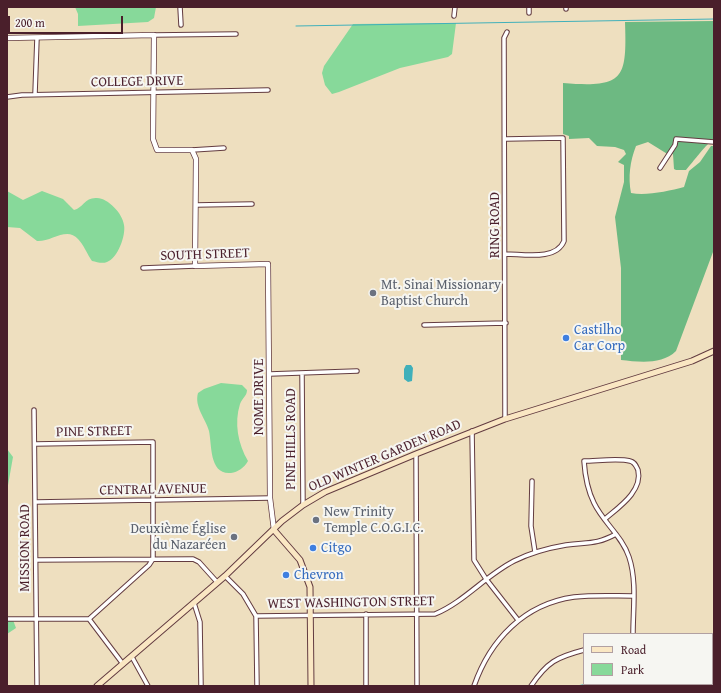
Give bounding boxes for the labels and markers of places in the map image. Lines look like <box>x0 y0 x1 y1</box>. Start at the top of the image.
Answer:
place label: Mt. Sinai Missionary Baptist Church <box>381 277 501 310</box>
marker: Mt. Sinai Missionary Baptist Church <box>368 288 378 298</box>
place label: Castilho Car Corp <box>574 322 625 354</box>
marker: Castilho Car Corp <box>561 333 571 343</box>
place label: New Trinity Temple C.O.G.I.C. <box>324 504 424 536</box>
marker: New Trinity Temple C.O.G.I.C. <box>311 515 321 525</box>
place label: Deuxième Église du Nazaréen <box>131 521 226 554</box>
marker: Deuxième Église du Nazaréen <box>229 532 239 542</box>
place label: Citgo <box>321 540 352 556</box>
marker: Citgo <box>308 543 318 553</box>
place label: Chevron <box>294 567 344 583</box>
marker: Chevron <box>281 570 291 580</box>

